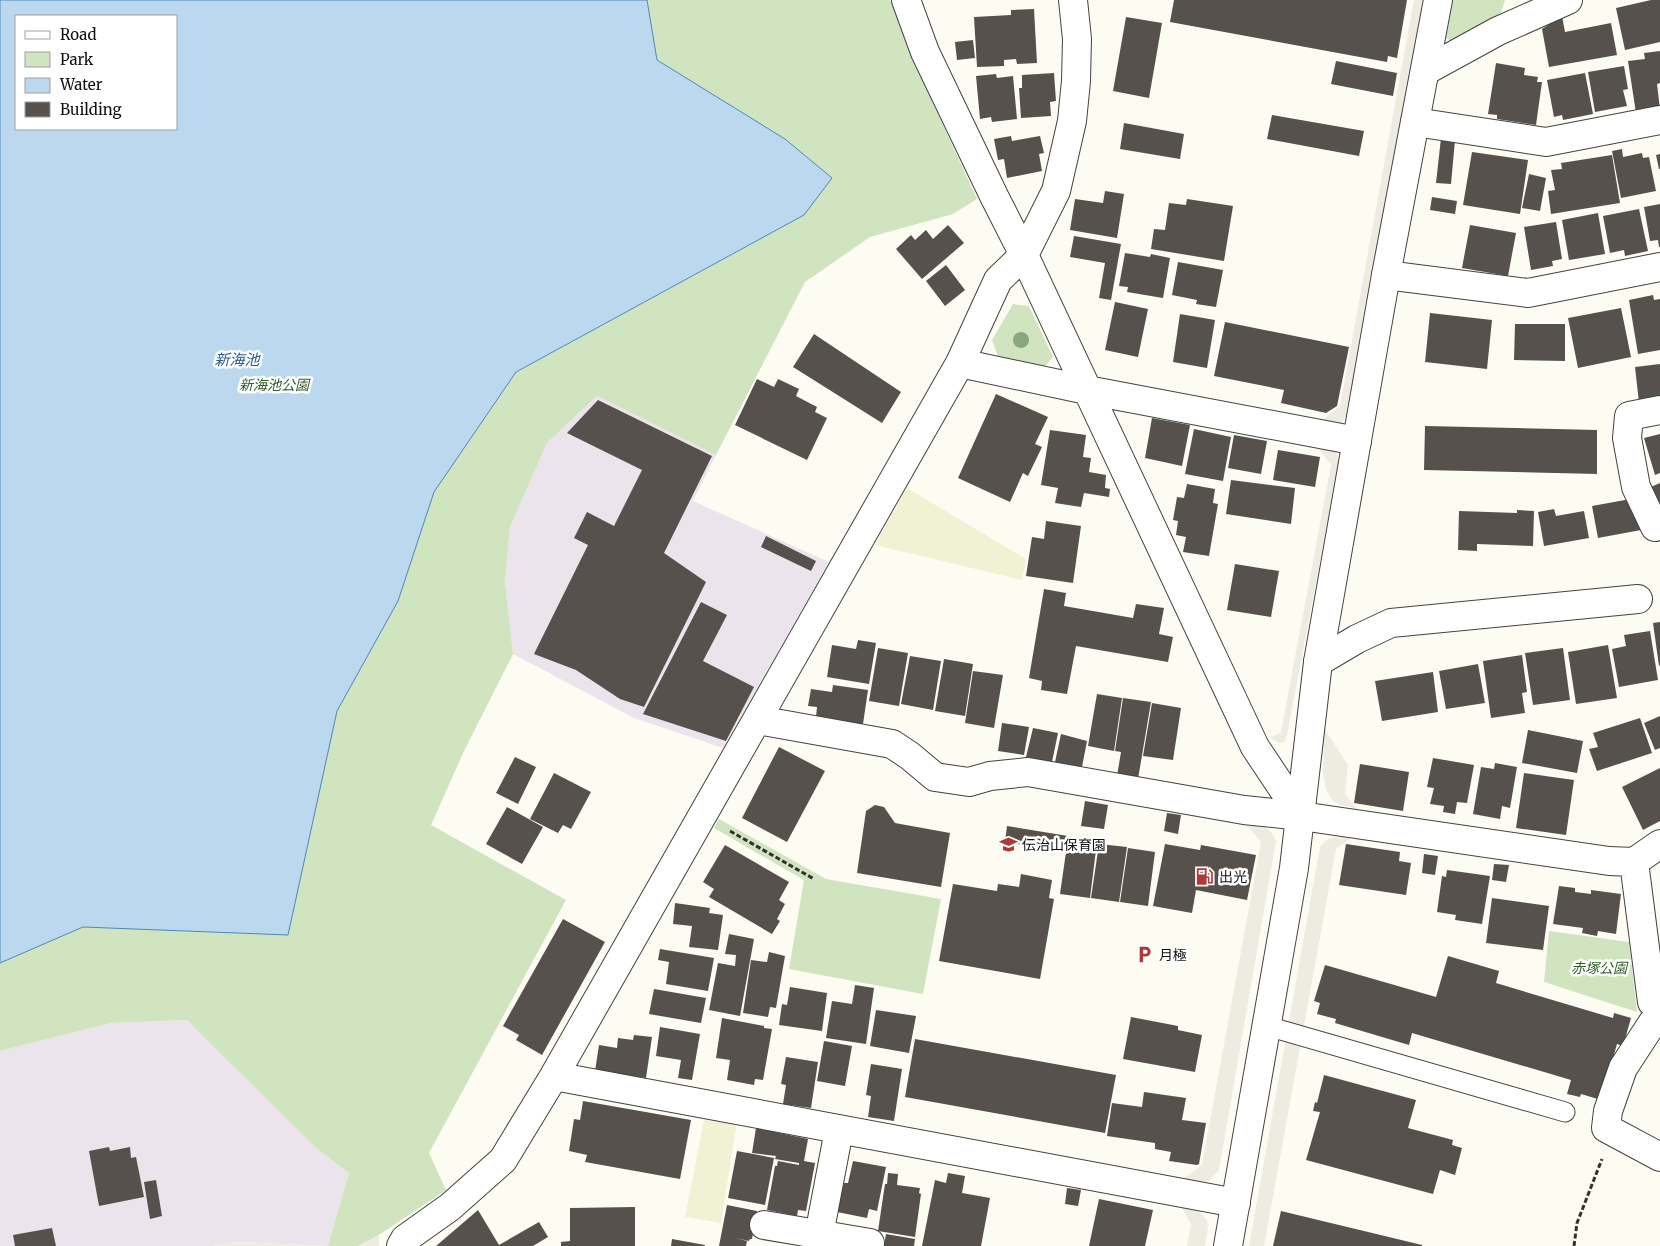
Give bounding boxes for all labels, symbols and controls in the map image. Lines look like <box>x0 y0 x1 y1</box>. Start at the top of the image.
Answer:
legend <box>15 15 178 130</box>
text: Road <box>60 25 96 44</box>
text: Park <box>60 50 94 69</box>
text: Water <box>59 75 103 94</box>
text: Building <box>60 100 122 119</box>
water label: 新海池 <box>214 350 261 369</box>
park label: 新海池公園 <box>239 376 311 394</box>
school or university icon: 伝治山保育園 <box>998 835 1018 855</box>
place label: 伝治山保育園 <box>1022 836 1106 854</box>
fuel station icon: 出光 <box>1195 867 1215 887</box>
place label: 出光 <box>1219 868 1247 886</box>
parking icon: 月極 <box>1135 945 1155 965</box>
place label: 月極 <box>1159 946 1187 964</box>
park label: 赤塚公園 <box>1571 959 1629 977</box>

